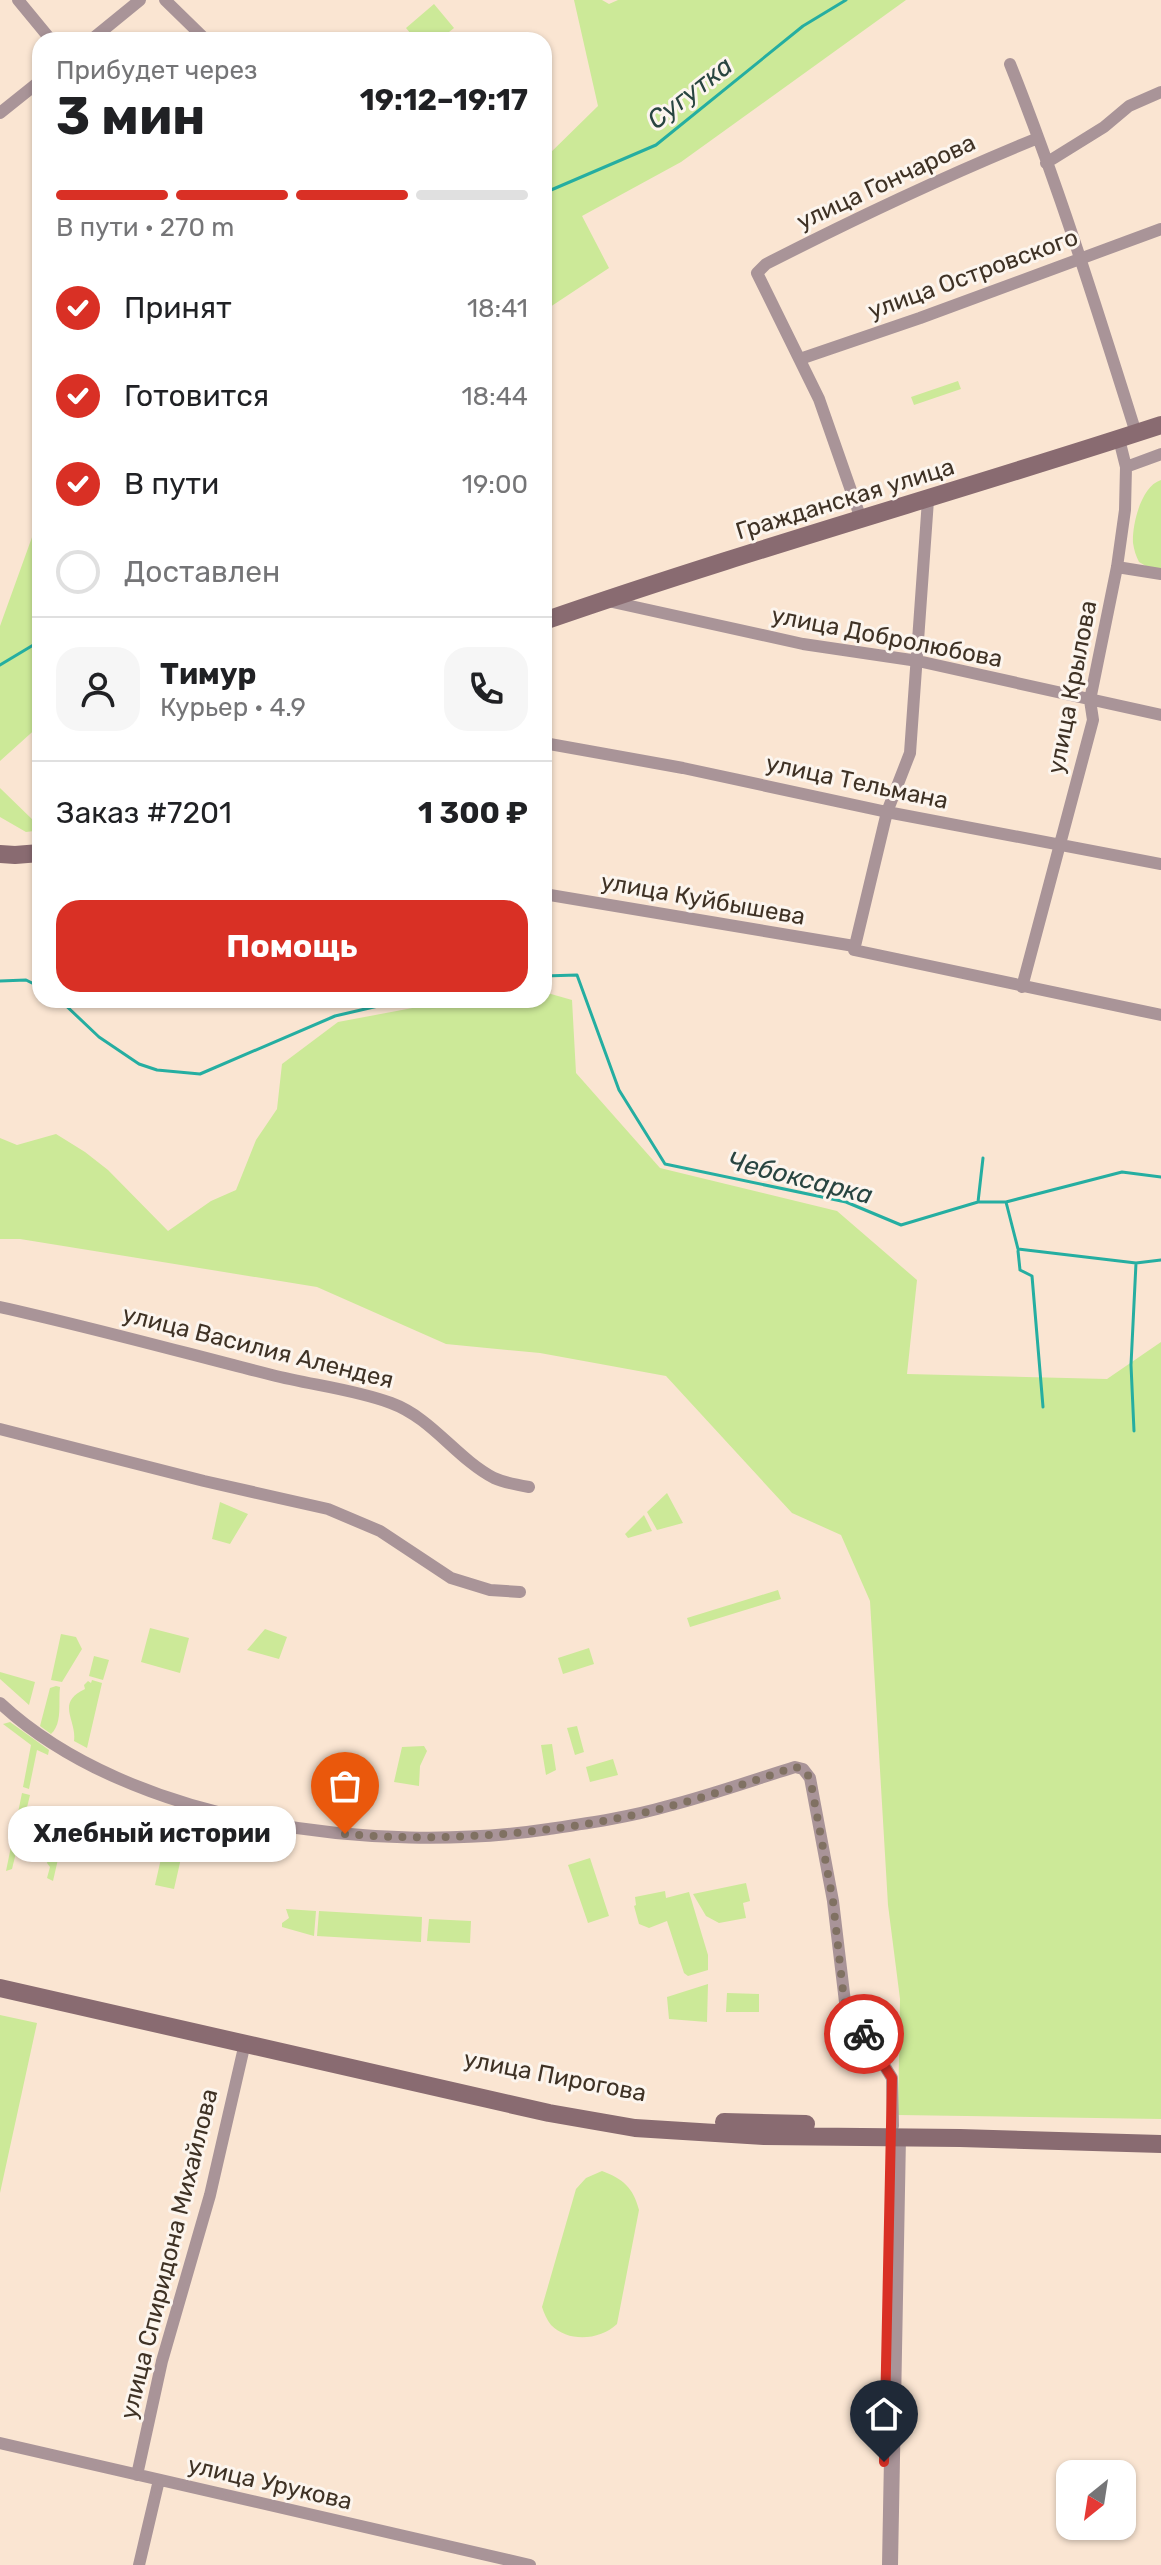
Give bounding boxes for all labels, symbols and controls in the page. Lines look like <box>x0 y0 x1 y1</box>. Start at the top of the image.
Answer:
water label: Сугутка <box>641 50 739 136</box>
text: Прибудет через <box>56 55 257 86</box>
text: 19:12–19:17 <box>360 82 528 118</box>
text: 3 мин <box>56 85 205 147</box>
street label: улица Гончарова <box>792 128 980 236</box>
text: В пути · 270 m <box>56 212 234 243</box>
street label: улица Островского <box>864 223 1082 325</box>
icon: check <box>56 286 100 330</box>
text: Принят <box>124 290 232 326</box>
text: 18:41 <box>467 293 528 324</box>
icon: check <box>56 374 100 418</box>
text: Готовится <box>124 378 269 414</box>
text: 18:44 <box>461 381 528 412</box>
street label: Гражданская улица <box>732 452 958 546</box>
icon: check <box>56 462 100 506</box>
text: В пути <box>124 466 219 502</box>
text: 19:00 <box>462 469 528 500</box>
text: Доставлен <box>124 554 280 590</box>
street label: улица Крылова <box>1041 598 1103 776</box>
street label: улица Добролюбова <box>769 601 1005 673</box>
button: person <box>56 647 140 731</box>
button: phone <box>444 647 528 731</box>
text: Тимур <box>160 656 256 692</box>
text: Курьер · 4.9 <box>160 692 306 723</box>
street label: улица Тельмана <box>763 749 951 815</box>
text: Заказ #7201 <box>56 795 232 831</box>
text: 1 300 ₽ <box>418 795 528 831</box>
street label: улица Куйбышева <box>599 867 807 931</box>
button: Помощь <box>56 900 528 992</box>
water label: Чебоксарка <box>724 1145 876 1211</box>
street label: улица Василия Алендея <box>119 1300 397 1394</box>
pin <box>311 1752 379 1834</box>
icon: bag <box>323 1764 367 1808</box>
callout: Хлебный истории <box>9 1806 297 1862</box>
text: Хлебный истории <box>33 1818 271 1849</box>
courier <box>824 1994 904 2074</box>
icon: bike <box>842 2012 886 2056</box>
street label: улица Пирогова <box>461 2045 649 2107</box>
street label: улица Спиридона Михайлова <box>114 2086 224 2422</box>
pin <box>850 2380 918 2462</box>
icon: home <box>862 2392 906 2436</box>
street label: улица Урукова <box>185 2450 355 2516</box>
north arrow <box>1056 2460 1136 2540</box>
map controls <box>1056 2460 1136 2540</box>

